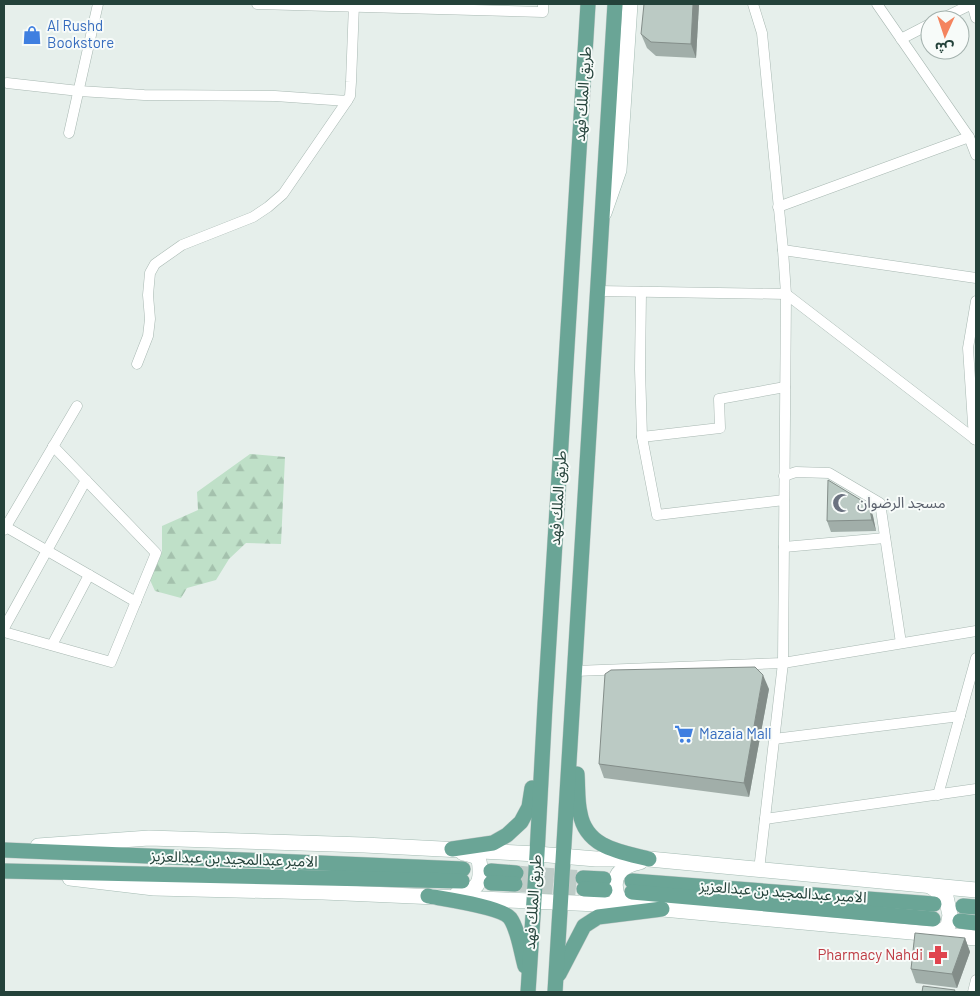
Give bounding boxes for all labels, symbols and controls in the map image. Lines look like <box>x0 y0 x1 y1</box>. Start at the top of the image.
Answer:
north arrow <box>920 10 970 60</box>
place label: Al Rushd Bookstore <box>47 16 114 51</box>
shop icon: Al Rushd Bookstore <box>21 24 43 46</box>
text: ش <box>934 39 954 57</box>
street label: طريق الملك فهد <box>570 46 596 142</box>
street label: طريق الملك فهد <box>545 450 571 546</box>
mosque icon: مسجد الرضوان <box>831 492 853 514</box>
place label: مسجد الرضوان <box>857 493 946 512</box>
supermarket icon: Mazaia Mall <box>673 723 695 745</box>
place label: Mazaia Mall <box>699 724 772 742</box>
street label: الامير عبدالمجيد بن عبدالعزيز <box>149 846 318 871</box>
street label: طريق الملك فهد <box>520 854 546 950</box>
street label: الامير عبدالمجيد بن عبدالعزيز <box>698 876 867 907</box>
pharmacy icon: Pharmacy Nahdi <box>927 944 949 966</box>
place label: Pharmacy Nahdi <box>817 945 923 963</box>

